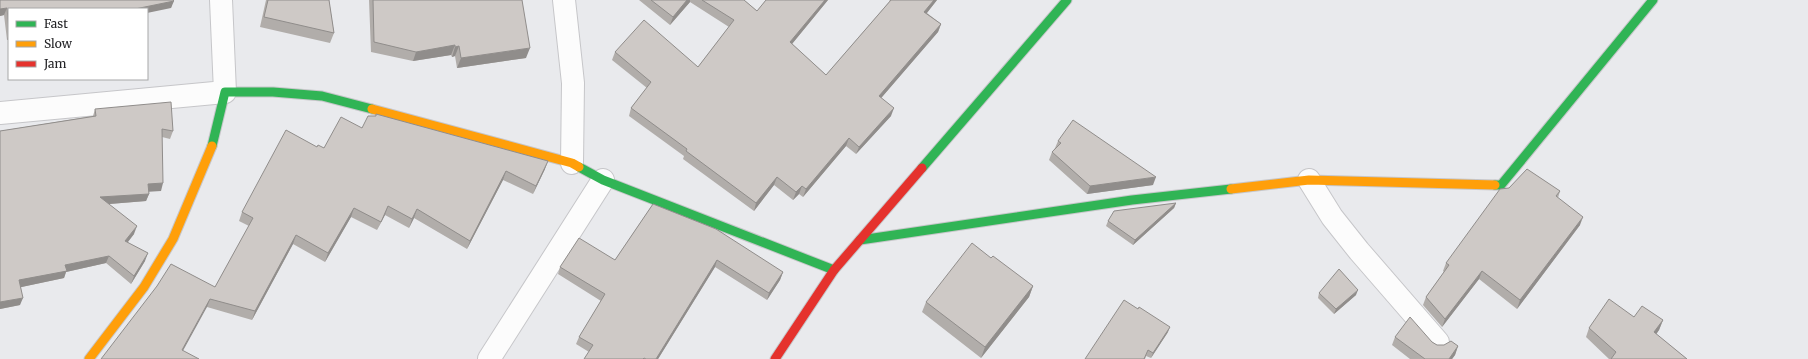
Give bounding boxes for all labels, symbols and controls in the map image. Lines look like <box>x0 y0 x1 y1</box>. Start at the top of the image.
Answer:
legend <box>8 8 148 80</box>
text: Fast <box>44 16 68 31</box>
text: Slow <box>44 36 73 51</box>
text: Jam <box>43 56 67 71</box>

